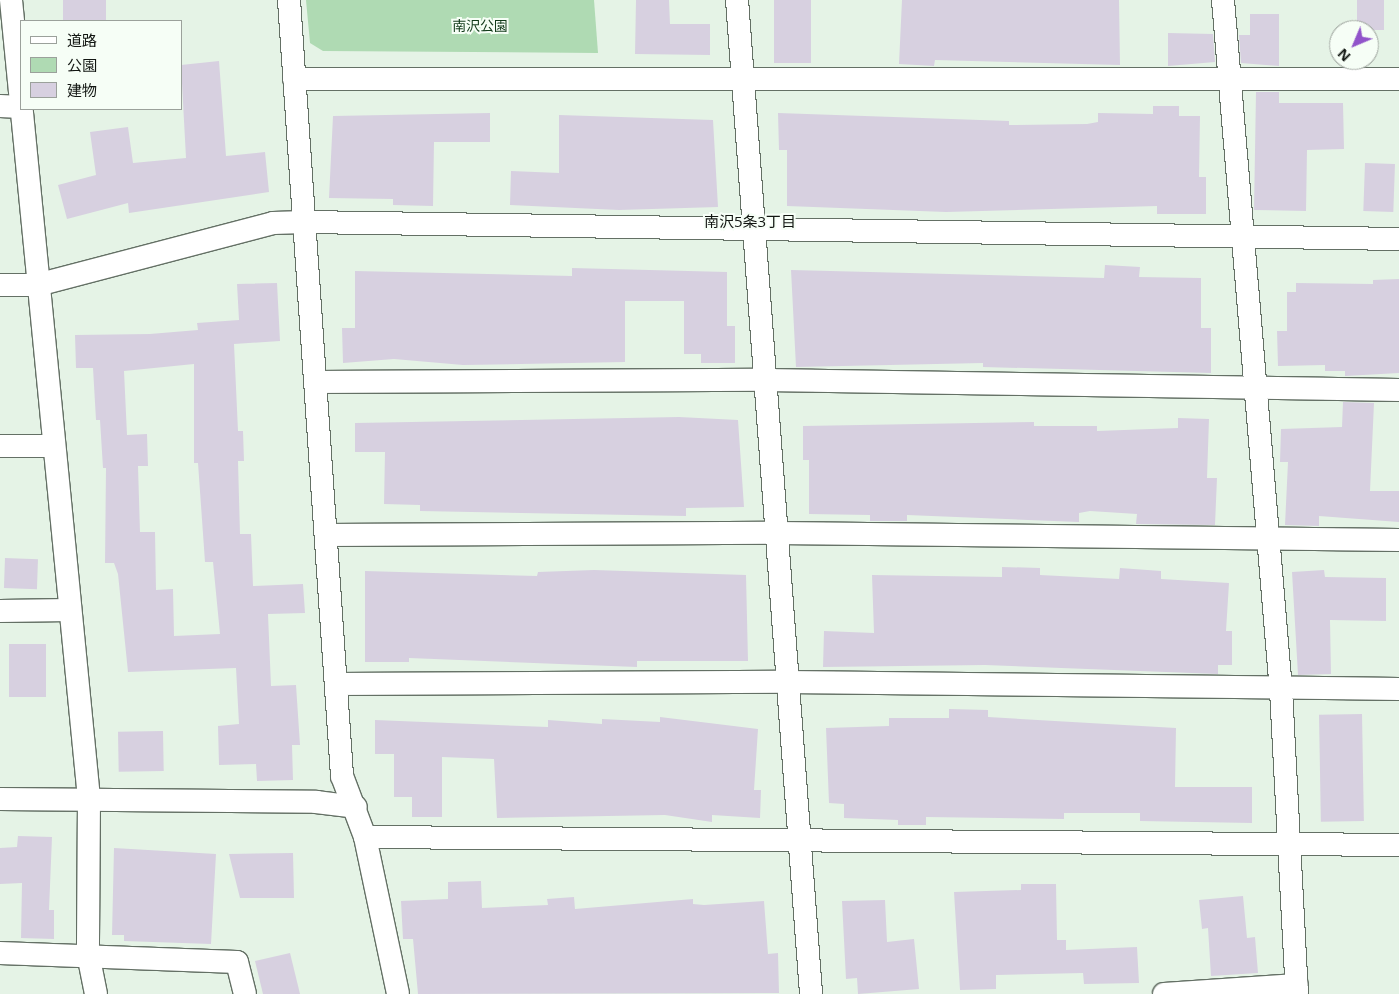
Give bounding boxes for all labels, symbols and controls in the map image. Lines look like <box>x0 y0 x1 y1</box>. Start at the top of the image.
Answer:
park label: 南沢公園 <box>452 18 508 34</box>
legend <box>20 20 182 110</box>
north arrow <box>1329 20 1379 70</box>
text: 道路 <box>67 30 97 50</box>
text: N <box>1333 45 1354 66</box>
text: 公園 <box>67 55 97 75</box>
text: 建物 <box>67 80 97 100</box>
district label: 南沢5条3丁目 <box>704 213 796 231</box>

